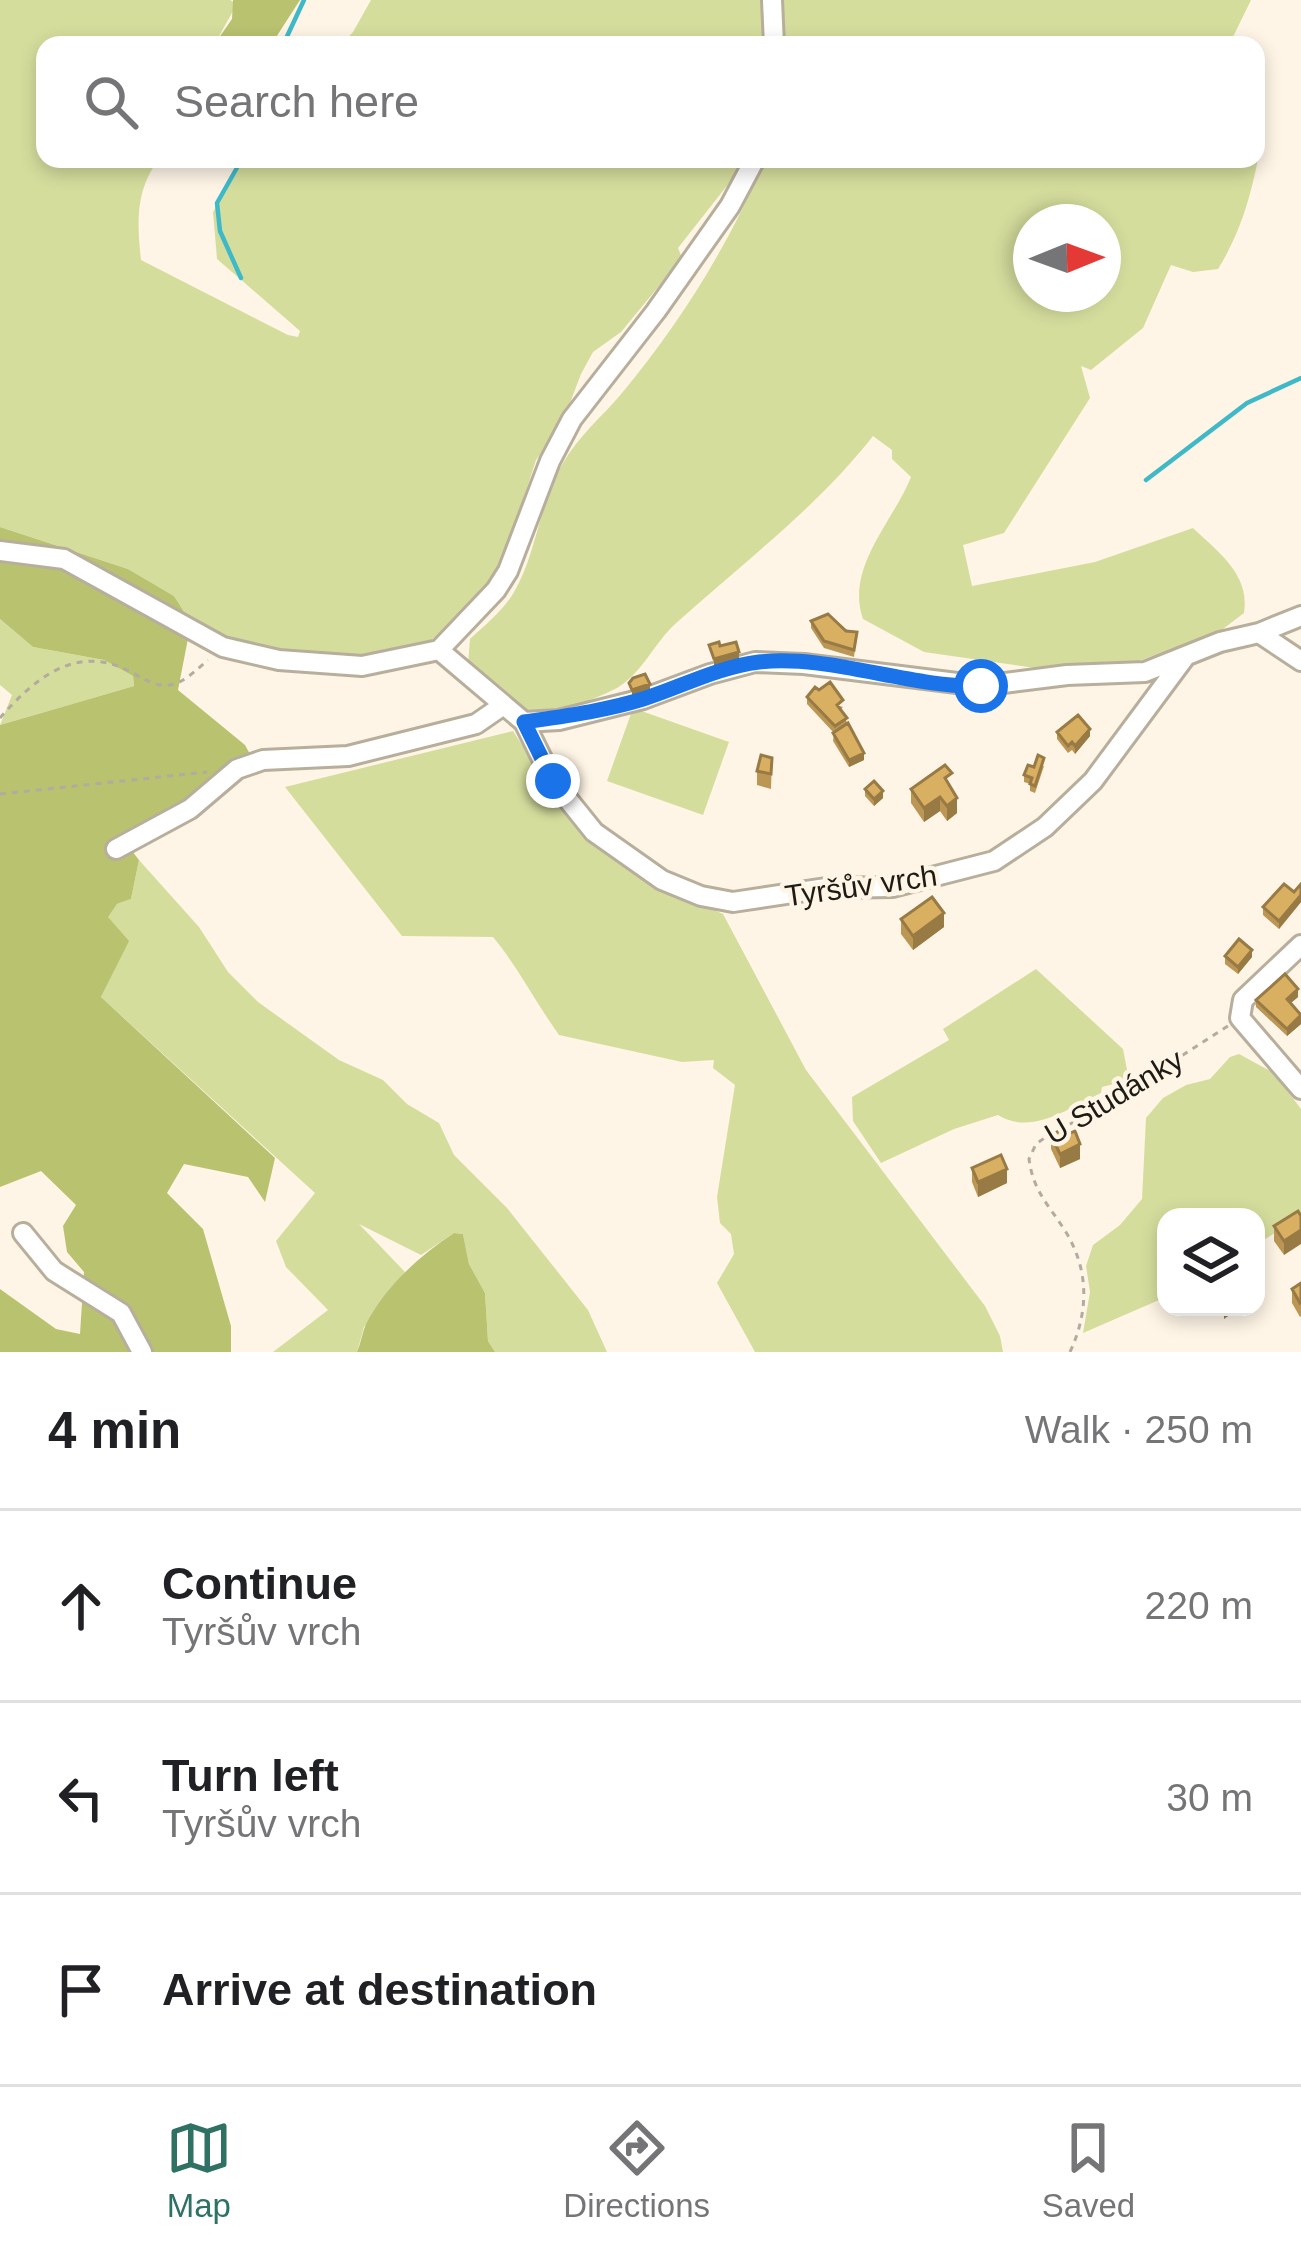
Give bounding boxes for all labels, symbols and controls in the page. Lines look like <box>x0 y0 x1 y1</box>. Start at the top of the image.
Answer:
search box <box>36 36 1265 168</box>
icon: search <box>78 69 144 135</box>
text: Search here <box>174 76 419 127</box>
north arrow <box>1013 204 1121 312</box>
route start <box>954 659 1008 713</box>
route end <box>526 754 580 808</box>
street label: Tyršův vrch <box>783 858 939 913</box>
street label: U Studánky <box>1039 1042 1189 1151</box>
map controls <box>1157 1208 1265 1316</box>
button: layers <box>1157 1208 1265 1316</box>
text: 4 min <box>48 1402 181 1459</box>
text: Walk · 250 m <box>1025 1408 1253 1451</box>
text: Continue <box>162 1558 357 1609</box>
icon: ahead <box>48 1573 114 1639</box>
text: 220 m <box>1145 1584 1253 1627</box>
text: Tyršův vrch <box>162 1610 361 1653</box>
text: Turn left <box>162 1750 339 1801</box>
icon: left <box>48 1765 114 1831</box>
text: 30 m <box>1166 1776 1253 1819</box>
text: Tyršův vrch <box>162 1802 361 1845</box>
icon: arrive <box>48 1957 114 2023</box>
text: Arrive at destination <box>162 1964 597 2015</box>
tab: Map <box>166 2115 232 2225</box>
tab: Directions <box>563 2115 710 2225</box>
tab: Saved <box>1042 2115 1135 2225</box>

